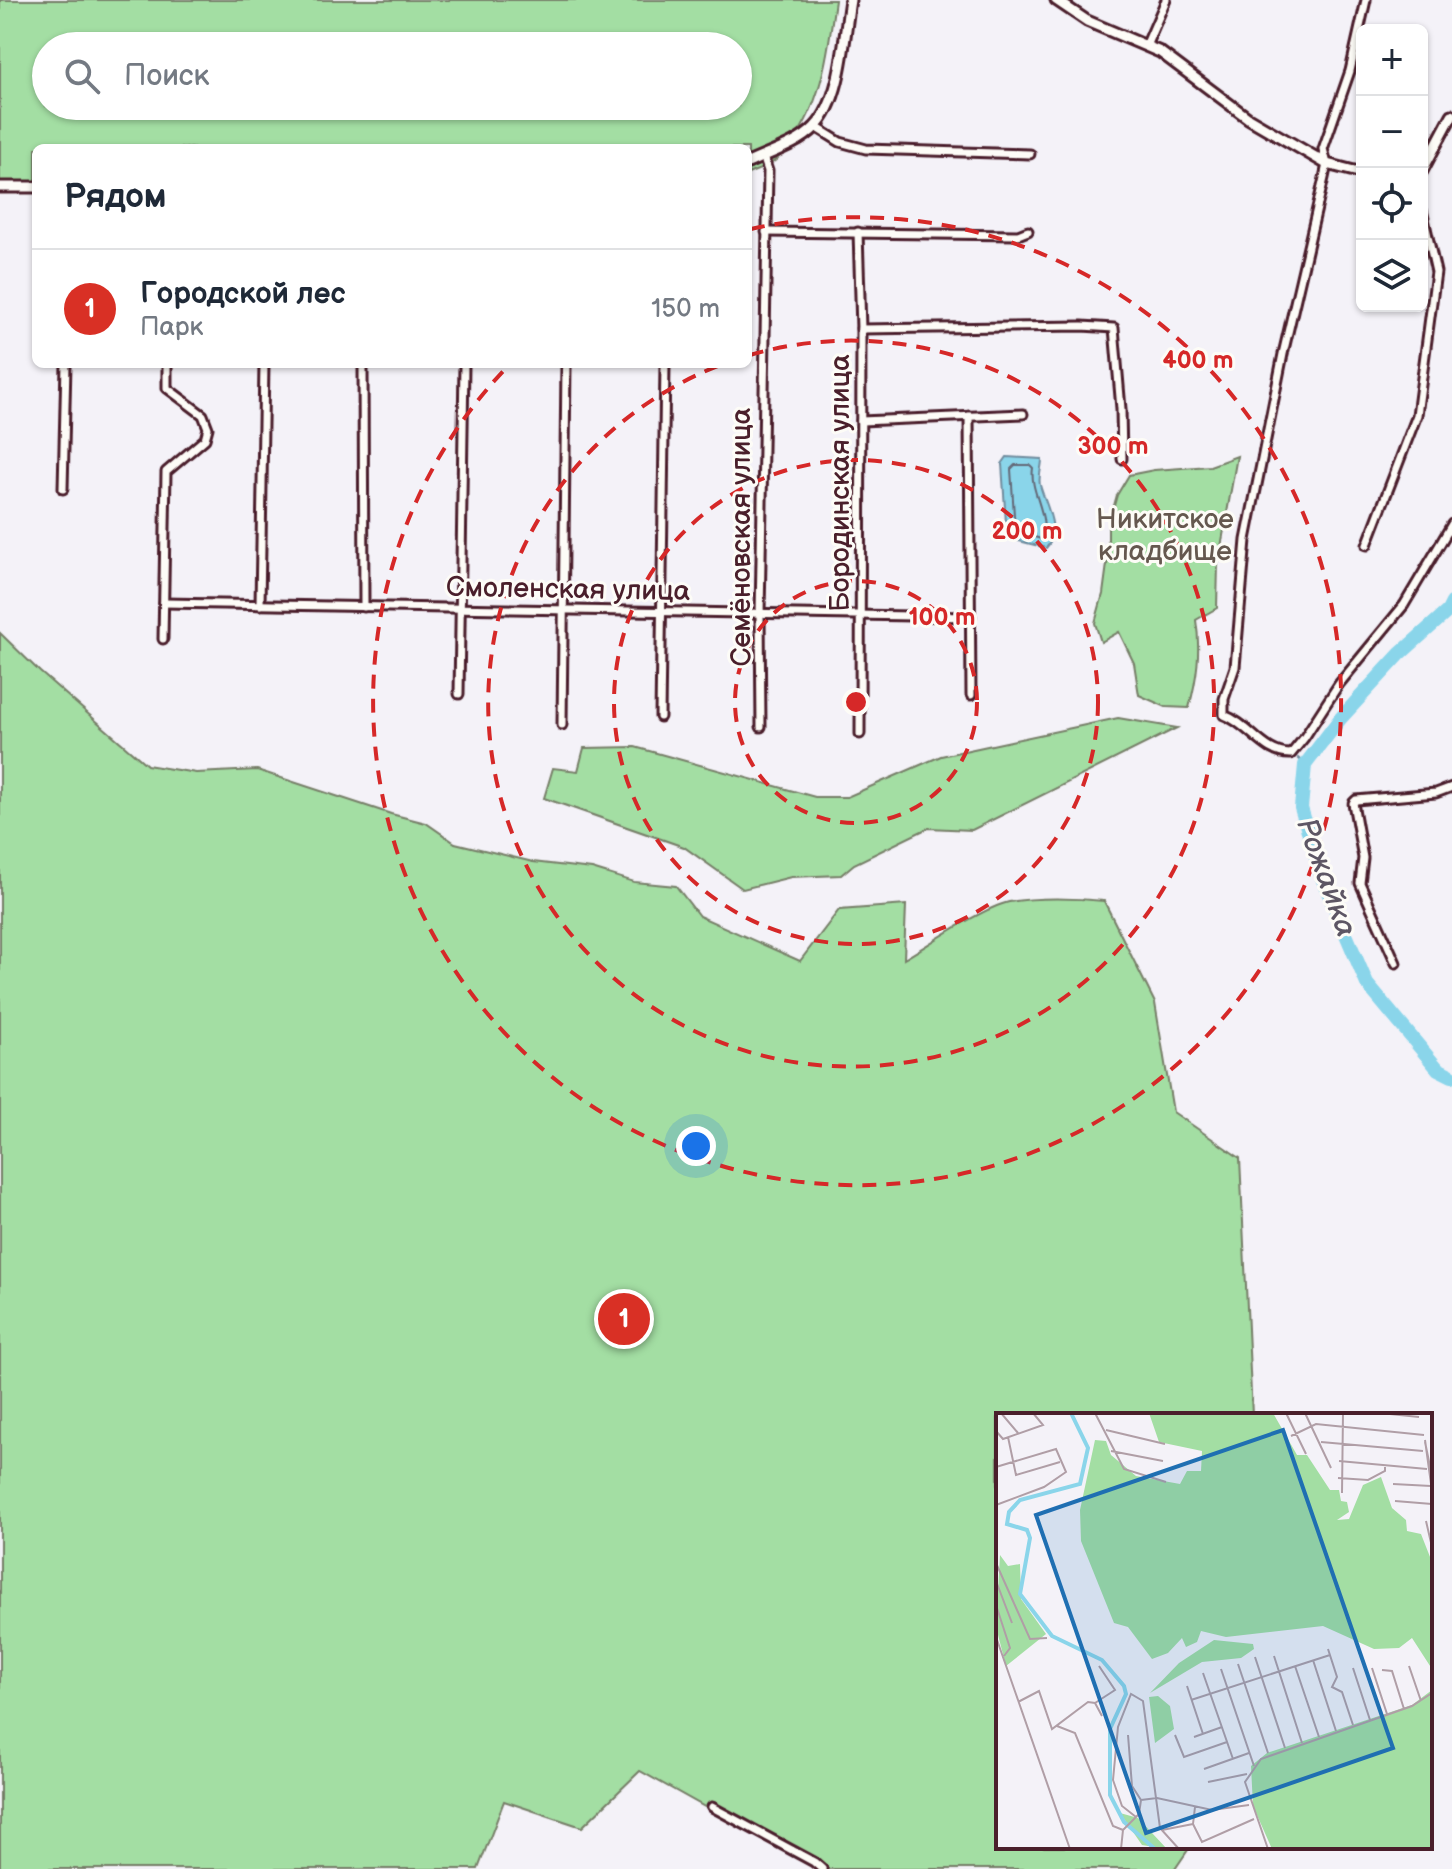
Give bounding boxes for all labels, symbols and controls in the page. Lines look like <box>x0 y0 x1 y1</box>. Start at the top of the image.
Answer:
map controls <box>1356 24 1428 312</box>
button: + <box>1356 24 1428 96</box>
search box <box>32 32 752 120</box>
icon: search <box>60 54 104 98</box>
text: Поиск <box>124 58 210 94</box>
button: − <box>1356 96 1428 168</box>
button: locate <box>1356 168 1428 240</box>
text: Рядом <box>64 176 166 217</box>
button: layers <box>1356 240 1428 312</box>
text: Городской лес <box>140 276 346 312</box>
text: 1 <box>85 294 95 325</box>
text: 150 m <box>651 294 720 325</box>
text: Парк <box>140 312 203 343</box>
text: 400 m <box>1163 346 1234 375</box>
street label: Бородинская улица <box>824 354 857 612</box>
street label: Семёновская улица <box>725 407 758 666</box>
text: 300 m <box>1078 432 1148 461</box>
park label: Никитское кладбище <box>1096 503 1234 568</box>
text: 200 m <box>992 517 1062 546</box>
street label: Смоленская улица <box>446 571 691 608</box>
text: 100 m <box>909 603 975 632</box>
centre of rings <box>842 688 870 716</box>
water label: Рожайка <box>1288 813 1364 942</box>
your location <box>676 1126 716 1166</box>
pin: 1 <box>598 1289 650 1349</box>
inset map <box>996 1413 1432 1849</box>

